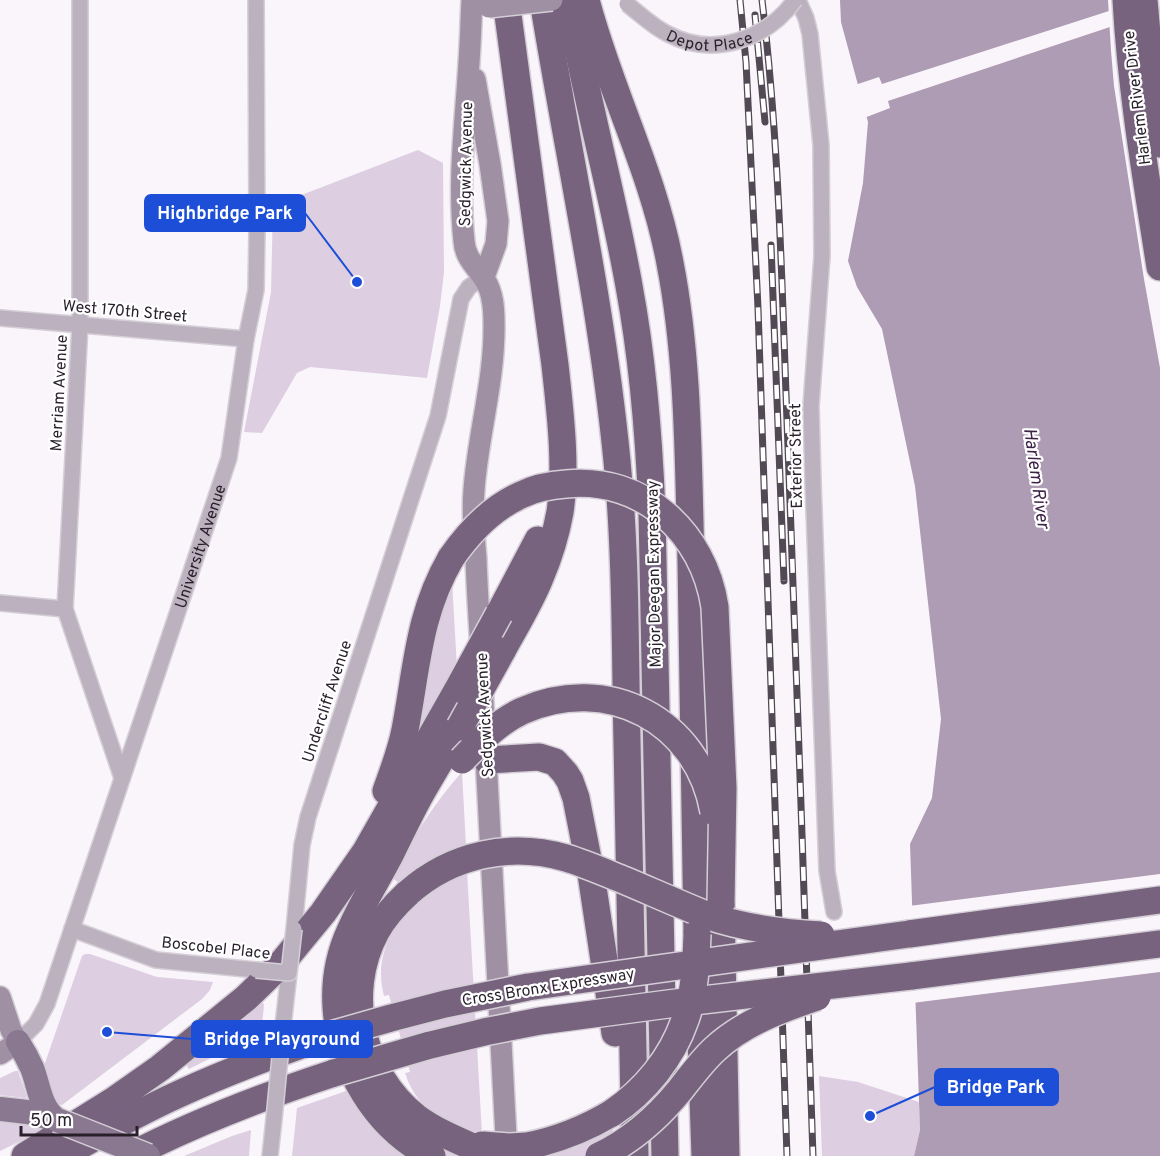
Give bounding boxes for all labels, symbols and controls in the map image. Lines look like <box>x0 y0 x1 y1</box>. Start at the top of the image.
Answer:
street label: Depot Place <box>662 27 756 57</box>
street label: Harlem River Drive <box>1120 29 1156 166</box>
street label: Sedgwick Avenue <box>456 101 478 227</box>
callout: Highbridge Park <box>145 195 305 231</box>
text: Highbridge Park <box>157 203 293 226</box>
street label: West 170th Street <box>62 297 188 327</box>
street label: Merriam Avenue <box>47 334 73 452</box>
street label: Exterior Street <box>786 403 808 509</box>
water label: Harlem River <box>1017 426 1054 532</box>
street label: Major Deegan Expressway <box>643 480 667 668</box>
street label: University Avenue <box>172 482 232 611</box>
street label: Undercliff Avenue <box>299 638 357 765</box>
street label: Sedgwick Avenue <box>473 652 499 778</box>
street label: Boscobel Place <box>160 933 271 965</box>
street label: Cross Bronx Expressway <box>461 964 636 1011</box>
callout: Bridge Playground <box>192 1021 372 1057</box>
text: Bridge Playground <box>204 1029 360 1052</box>
callout: Bridge Park <box>935 1069 1058 1105</box>
text: Bridge Park <box>947 1077 1045 1100</box>
scale bar <box>21 1099 136 1137</box>
text: 50 m <box>30 1110 72 1133</box>

